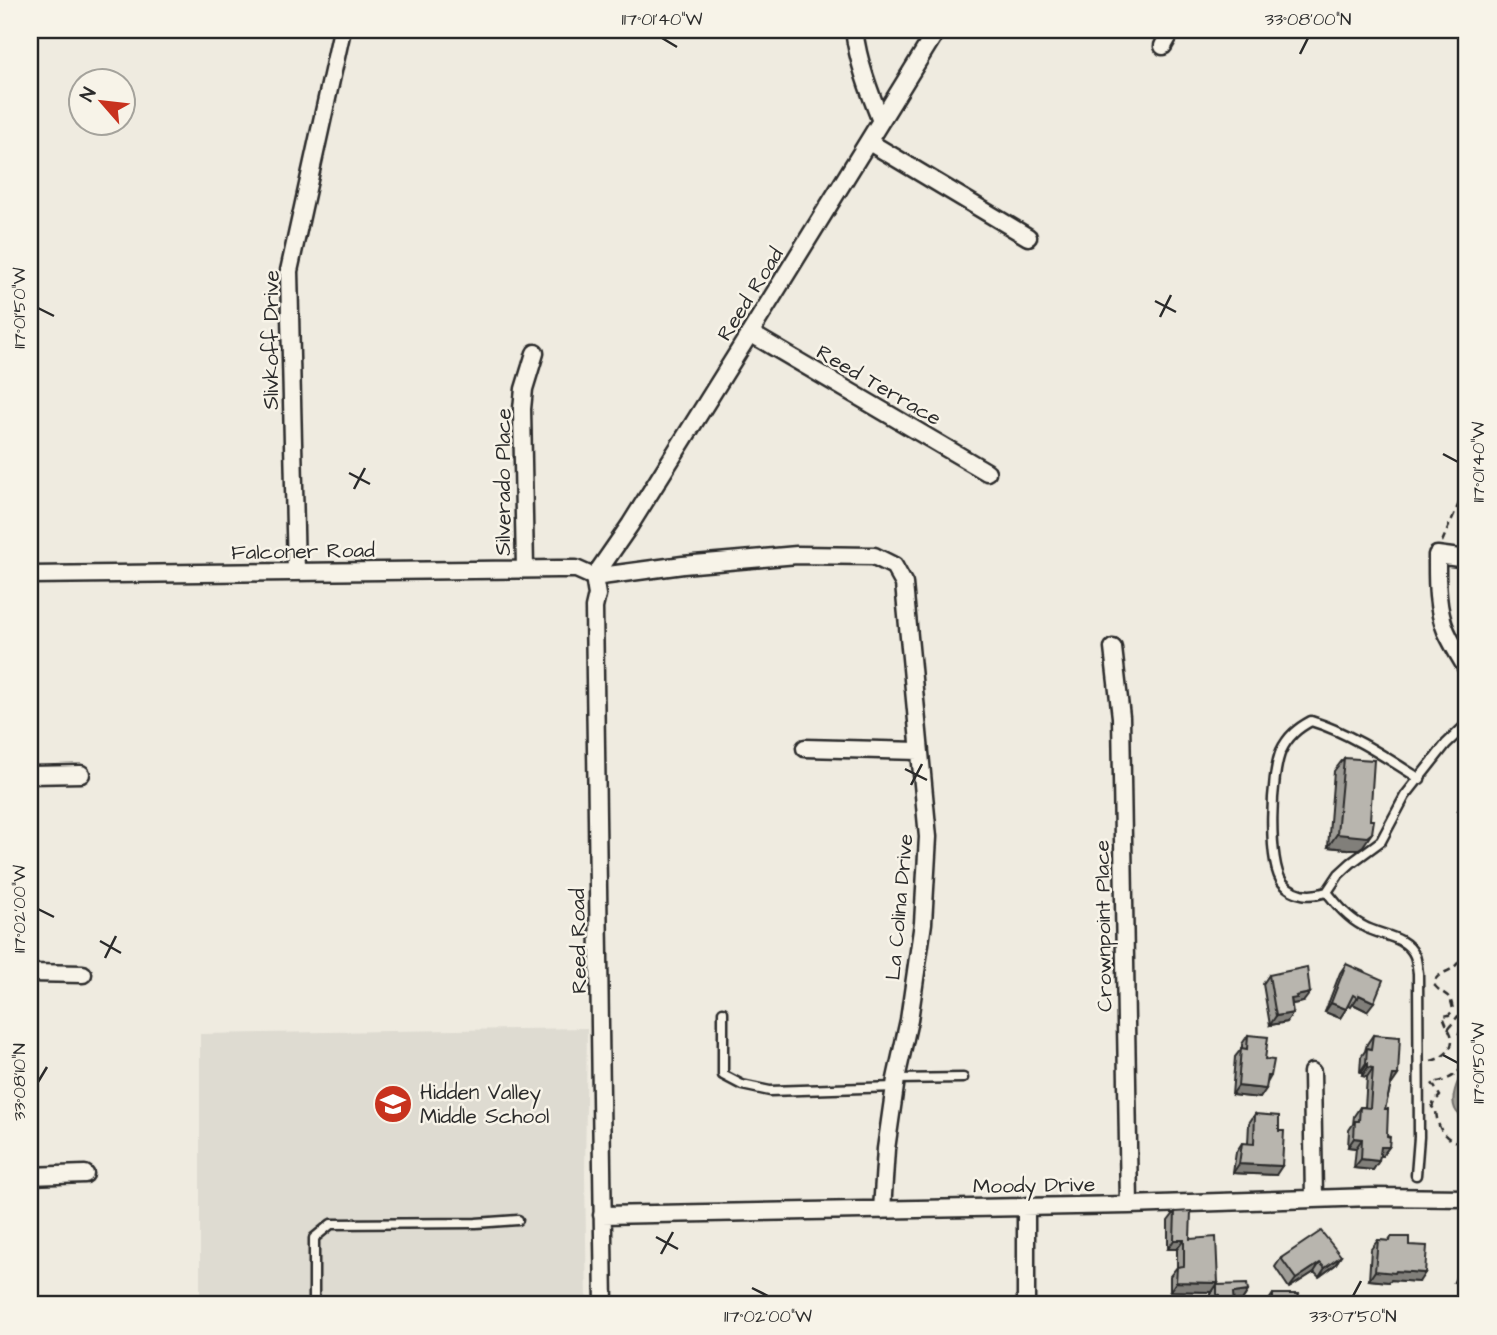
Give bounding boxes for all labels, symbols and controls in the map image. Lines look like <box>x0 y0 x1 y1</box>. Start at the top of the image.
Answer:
text: 117°01'40"W <box>622 7 703 32</box>
text: 33°08'00"N <box>1265 7 1351 32</box>
north arrow <box>66 66 136 136</box>
text: N <box>74 83 103 106</box>
street label: Reed Road <box>710 242 791 347</box>
text: 117°01'50"W <box>7 267 32 349</box>
street label: Slivkoff Drive <box>257 270 286 410</box>
street label: Reed Terrace <box>811 338 947 433</box>
street label: Silverado Place <box>489 408 518 556</box>
text: 117°01'40"W <box>1466 421 1491 503</box>
street label: Falconer Road <box>231 536 375 567</box>
street label: La Colina Drive <box>879 833 920 982</box>
street label: Crownpoint Place <box>1088 840 1120 1012</box>
text: 117°02'00"W <box>7 865 32 953</box>
street label: Reed Road <box>563 888 594 994</box>
text: 117°01'50"W <box>1466 1022 1491 1104</box>
text: 33°08'10"N <box>7 1043 32 1121</box>
place label: Hidden Valley Middle School <box>420 1078 549 1131</box>
school or university icon: Hidden Valley Middle School <box>372 1083 414 1125</box>
street label: Moody Drive <box>973 1170 1095 1203</box>
text: 117°02'00"W <box>724 1304 812 1329</box>
text: 33°07'50"N <box>1309 1304 1397 1329</box>

